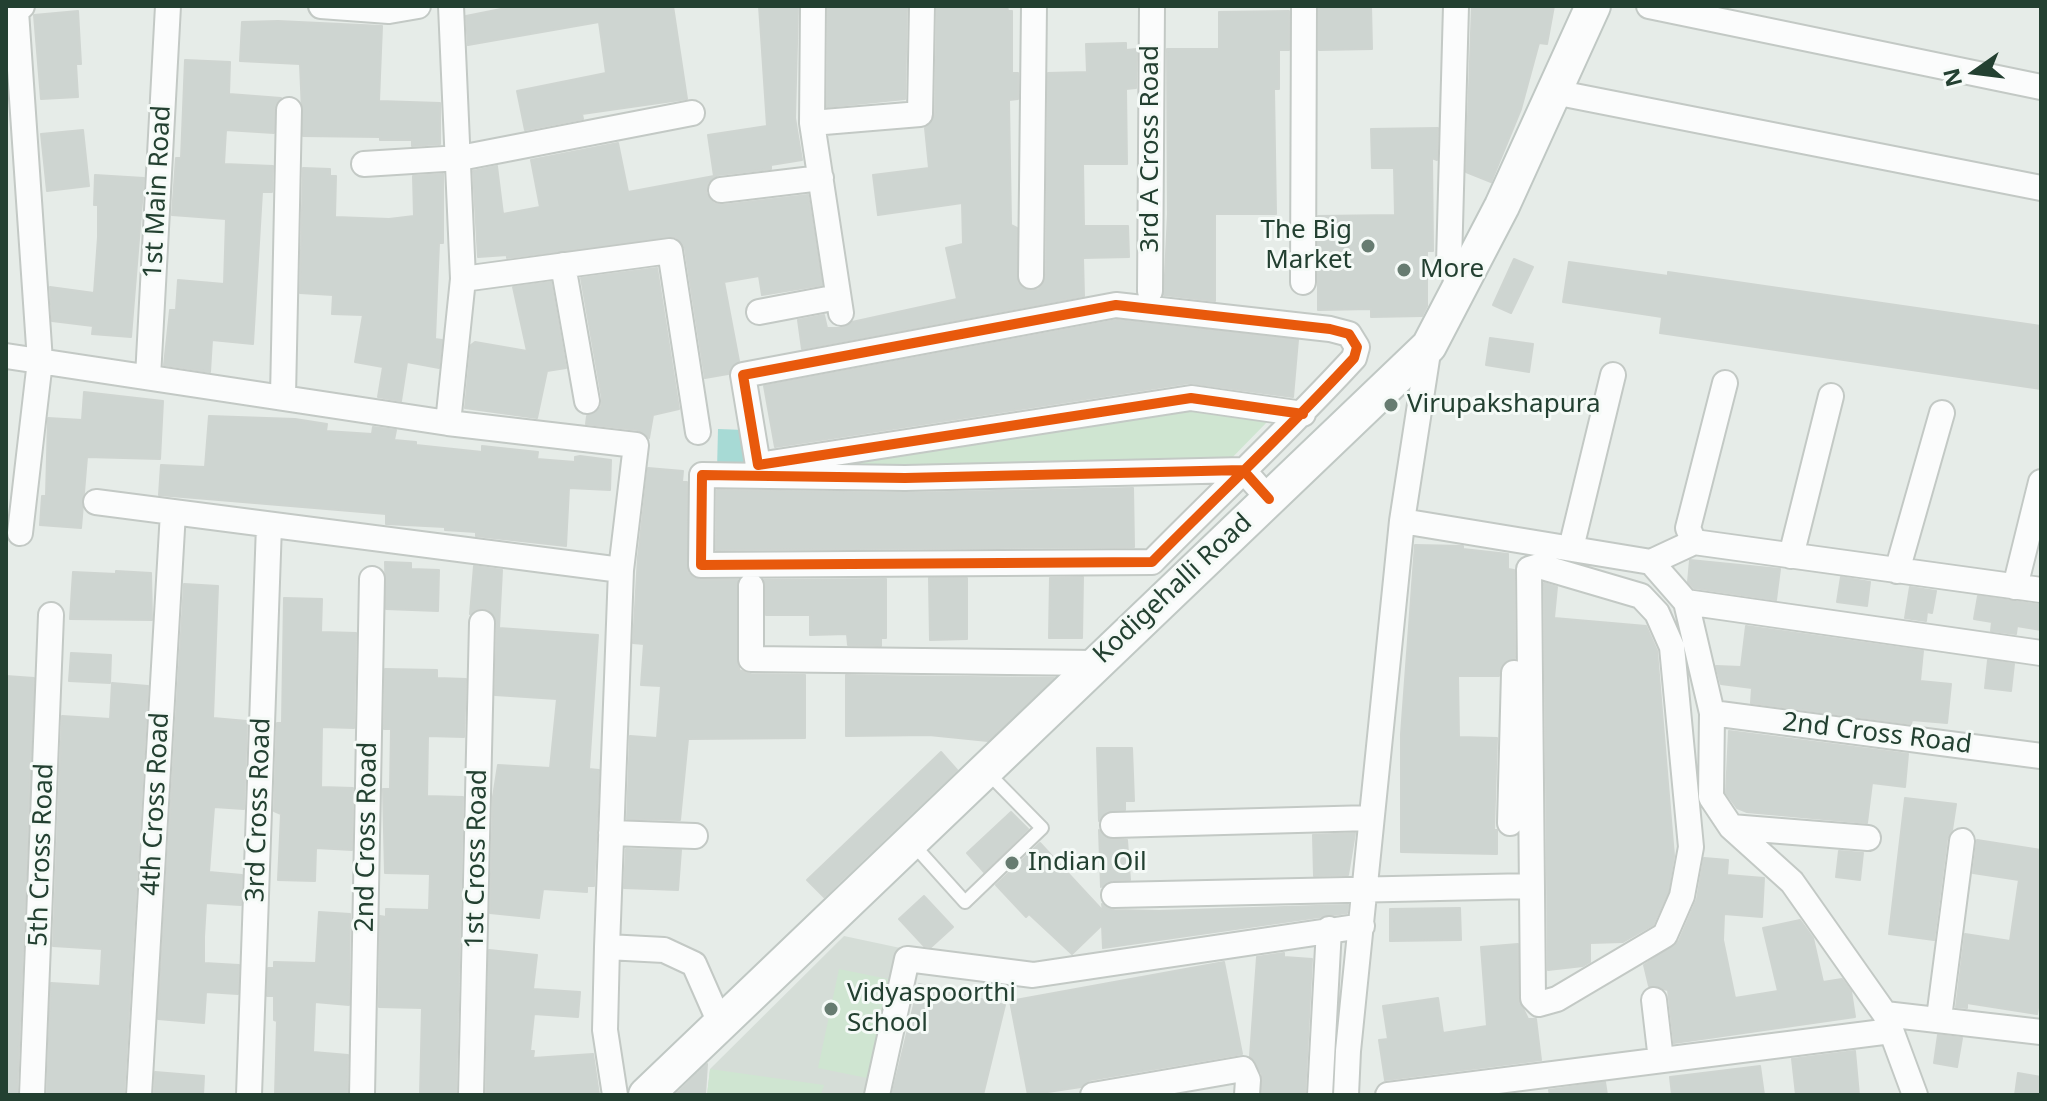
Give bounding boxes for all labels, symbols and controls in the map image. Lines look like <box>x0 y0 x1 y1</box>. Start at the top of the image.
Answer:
north arrow <box>1935 32 2015 112</box>
street label: 3rd A Cross Road <box>1135 45 1167 253</box>
text: N <box>1935 66 1968 90</box>
street label: 1st Main Road <box>138 104 178 280</box>
place label: The Big Market <box>1260 215 1352 276</box>
marker: The Big Market <box>1359 237 1377 255</box>
place label: More <box>1420 254 1484 286</box>
marker: More <box>1395 261 1413 279</box>
place label: Virupakshapura <box>1407 389 1601 421</box>
marker: Virupakshapura <box>1382 396 1400 414</box>
street label: Kodigehalli Road <box>1087 508 1259 670</box>
street label: 2nd Cross Road <box>1781 707 1973 761</box>
street label: 4th Cross Road <box>136 712 176 896</box>
street label: 3rd Cross Road <box>240 717 278 903</box>
street label: 2nd Cross Road <box>350 742 384 932</box>
street label: 5th Cross Road <box>23 763 61 947</box>
street label: 1st Cross Road <box>460 769 494 949</box>
place label: Indian Oil <box>1028 847 1147 879</box>
marker: Indian Oil <box>1003 854 1021 872</box>
place label: Vidyaspoorthi School <box>847 978 1016 1040</box>
marker: Vidyaspoorthi School <box>822 1000 840 1018</box>

